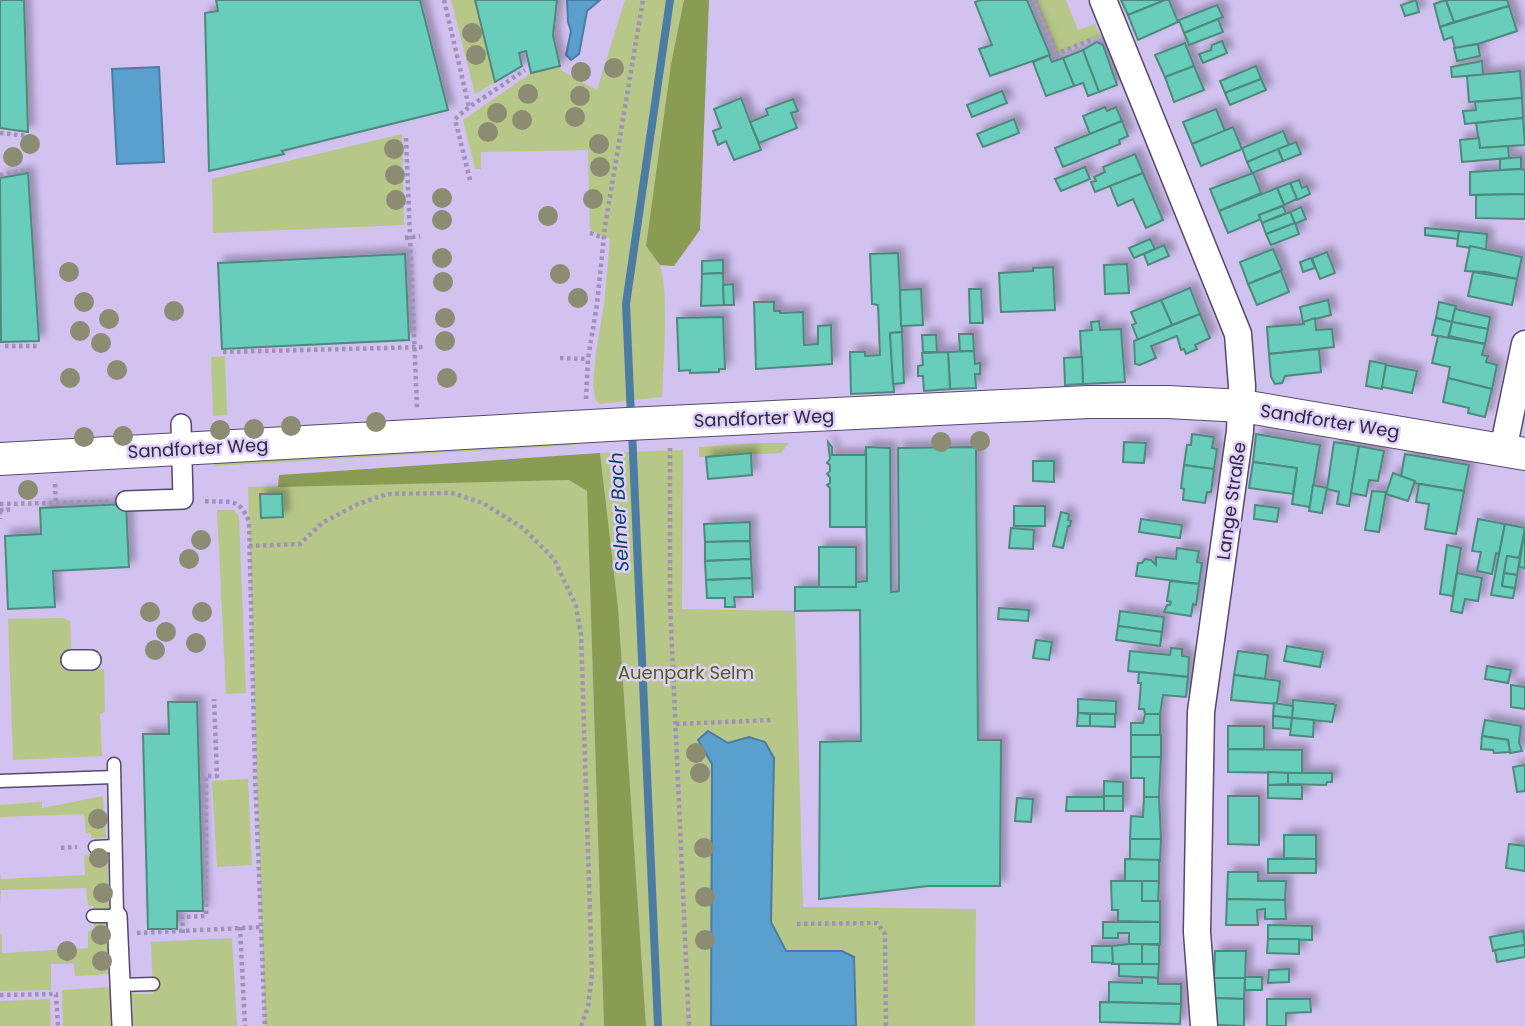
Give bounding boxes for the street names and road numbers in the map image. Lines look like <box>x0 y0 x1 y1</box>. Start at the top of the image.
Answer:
street label: Sandforter Weg <box>1259 398 1401 444</box>
street label: Sandforter Weg <box>693 403 835 433</box>
street label: Sandforter Weg <box>127 432 269 464</box>
street label: Lange Straße <box>1210 440 1252 562</box>

